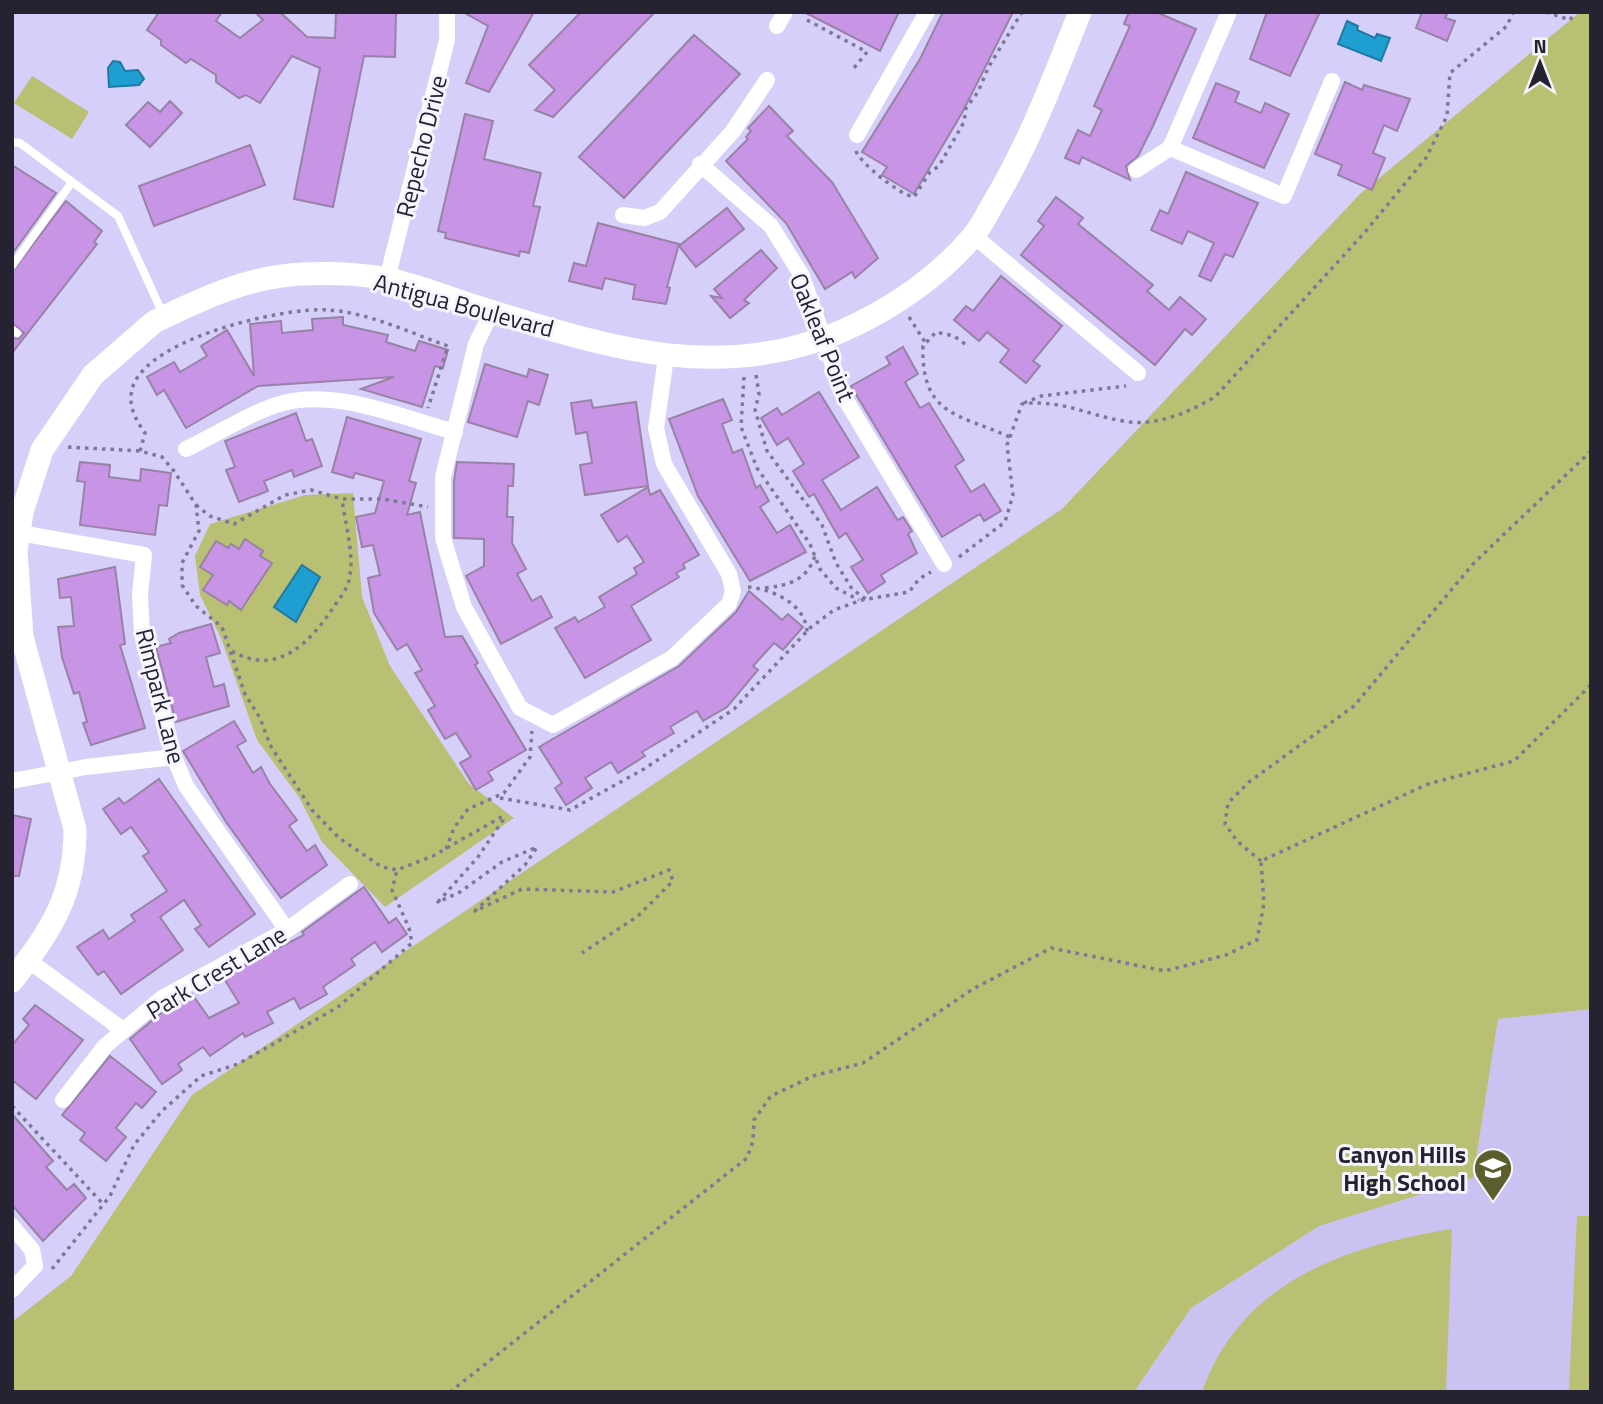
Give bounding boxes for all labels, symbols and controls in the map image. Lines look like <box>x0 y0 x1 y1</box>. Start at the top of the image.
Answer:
north arrow <box>1505 28 1575 98</box>
text: N <box>1533 31 1547 60</box>
street label: Repecho Drive <box>386 71 456 221</box>
street label: Antigua Boulevard <box>370 264 558 346</box>
street label: Oakleaf Point <box>781 267 865 407</box>
street label: Rimpark Lane <box>127 625 195 767</box>
street label: Park Crest Lane <box>139 916 293 1028</box>
place label: Canyon Hills High School <box>1338 1136 1466 1200</box>
school or university icon: Canyon Hills High School <box>1472 1147 1514 1202</box>

